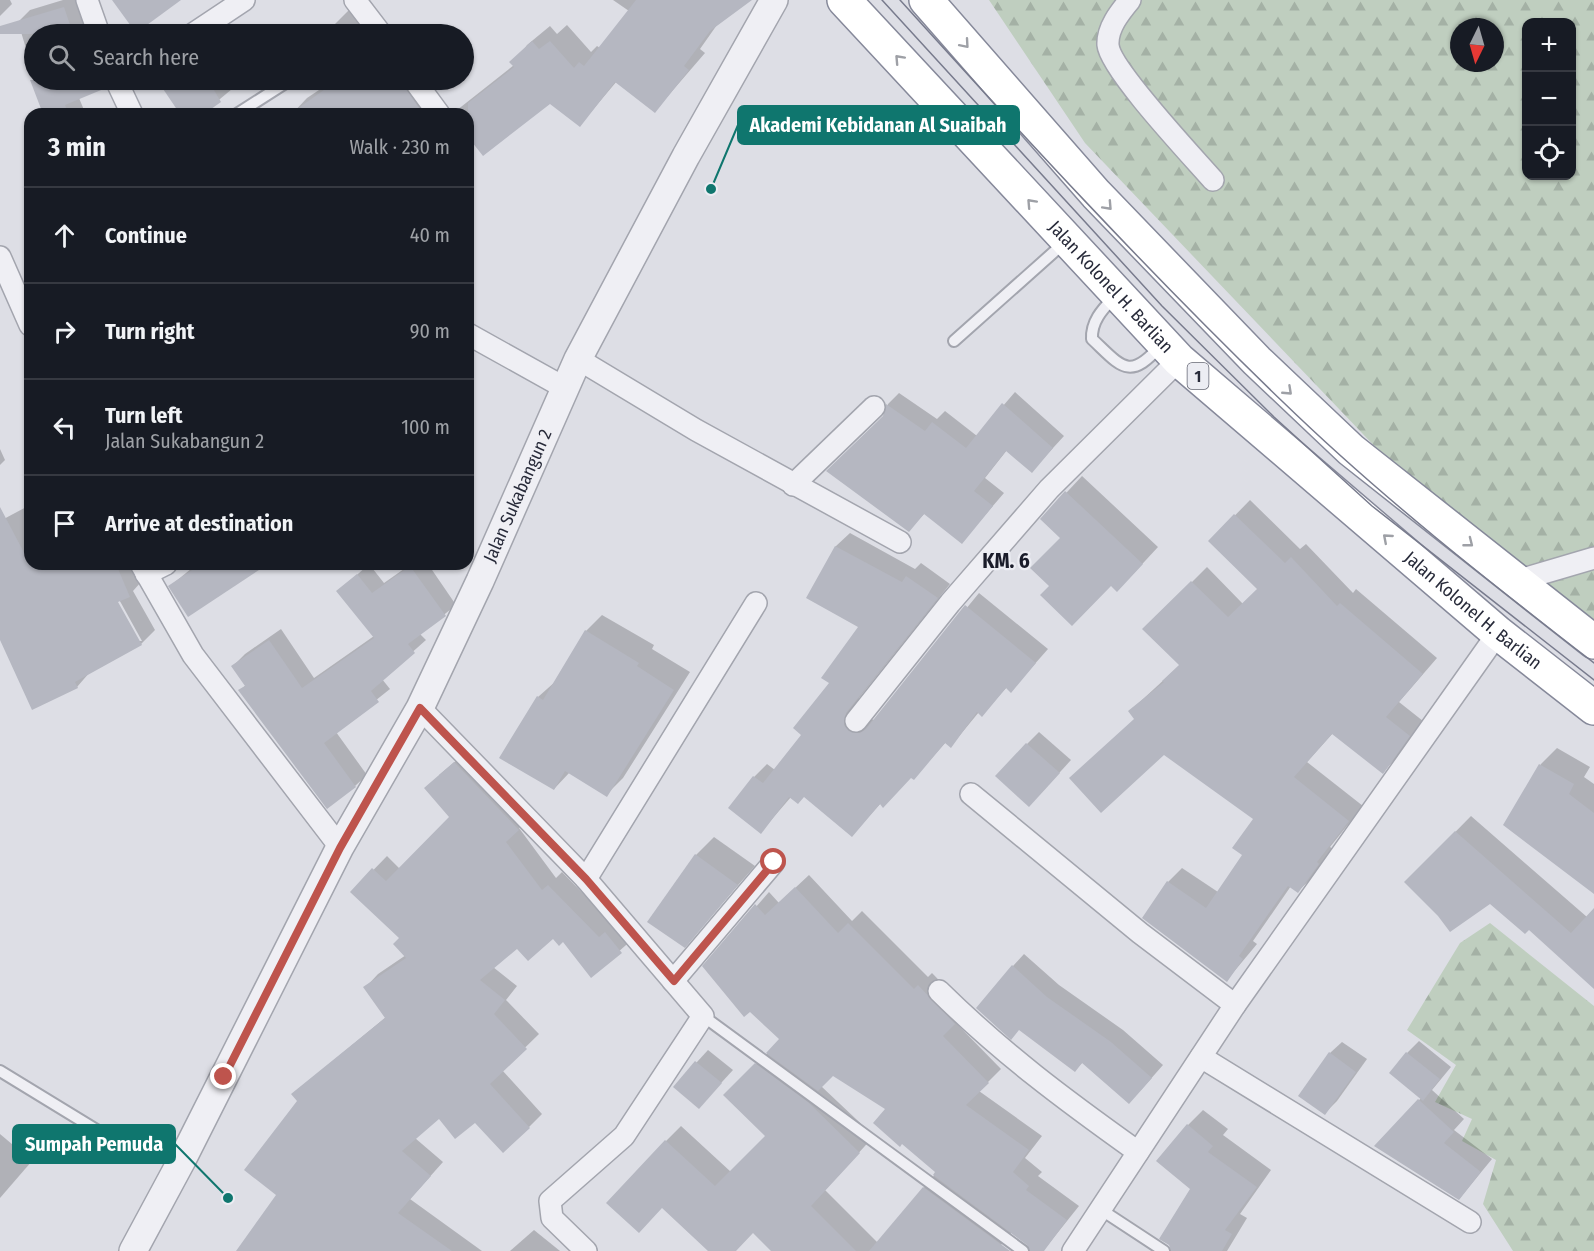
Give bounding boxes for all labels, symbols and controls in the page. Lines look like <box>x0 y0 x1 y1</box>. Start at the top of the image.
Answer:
north arrow <box>1450 18 1504 72</box>
map controls <box>1522 18 1576 180</box>
button: + <box>1522 18 1576 72</box>
search box <box>24 24 474 90</box>
one-way arrow <box>958 37 969 48</box>
icon: search <box>45 41 78 74</box>
text: Search here <box>93 44 199 71</box>
one-way arrow <box>895 56 906 66</box>
button: − <box>1522 72 1576 126</box>
callout: Akademi Kebidanan Al Suaibah <box>738 106 1019 144</box>
text: Akademi Kebidanan Al Suaibah <box>748 113 1007 137</box>
button: locate <box>1522 126 1576 180</box>
text: 3 min <box>48 132 106 163</box>
text: Walk · 230 m <box>349 135 450 159</box>
one-way arrow <box>1027 199 1038 209</box>
one-way arrow <box>1101 199 1112 210</box>
street label: Jalan Kolonel H. Barlian <box>1044 216 1178 358</box>
icon: ahead <box>48 219 81 252</box>
text: Continue <box>105 222 187 249</box>
text: 40 m <box>410 223 450 247</box>
icon: right <box>48 315 81 348</box>
text: Turn right <box>105 318 194 345</box>
text: 90 m <box>410 319 450 343</box>
road number: 1 <box>1188 363 1208 389</box>
one-way arrow <box>1281 383 1292 394</box>
text: Turn left <box>105 402 183 429</box>
icon: left <box>48 411 81 444</box>
text: 100 m <box>401 415 450 439</box>
street label: Jalan Sukabangun 2 <box>479 426 557 566</box>
text: Jalan Sukabangun 2 <box>105 429 264 453</box>
icon: arrive <box>48 507 81 540</box>
text: Arrive at destination <box>105 510 293 537</box>
one-way arrow <box>1383 534 1394 545</box>
one-way arrow <box>1462 536 1473 547</box>
street label: Jalan Kolonel H. Barlian <box>1400 547 1546 674</box>
district label: KM. 6 <box>982 548 1030 574</box>
route start <box>760 848 786 874</box>
route end <box>210 1063 236 1089</box>
callout: Sumpah Pemuda <box>13 1125 175 1163</box>
text: Sumpah Pemuda <box>25 1132 163 1156</box>

